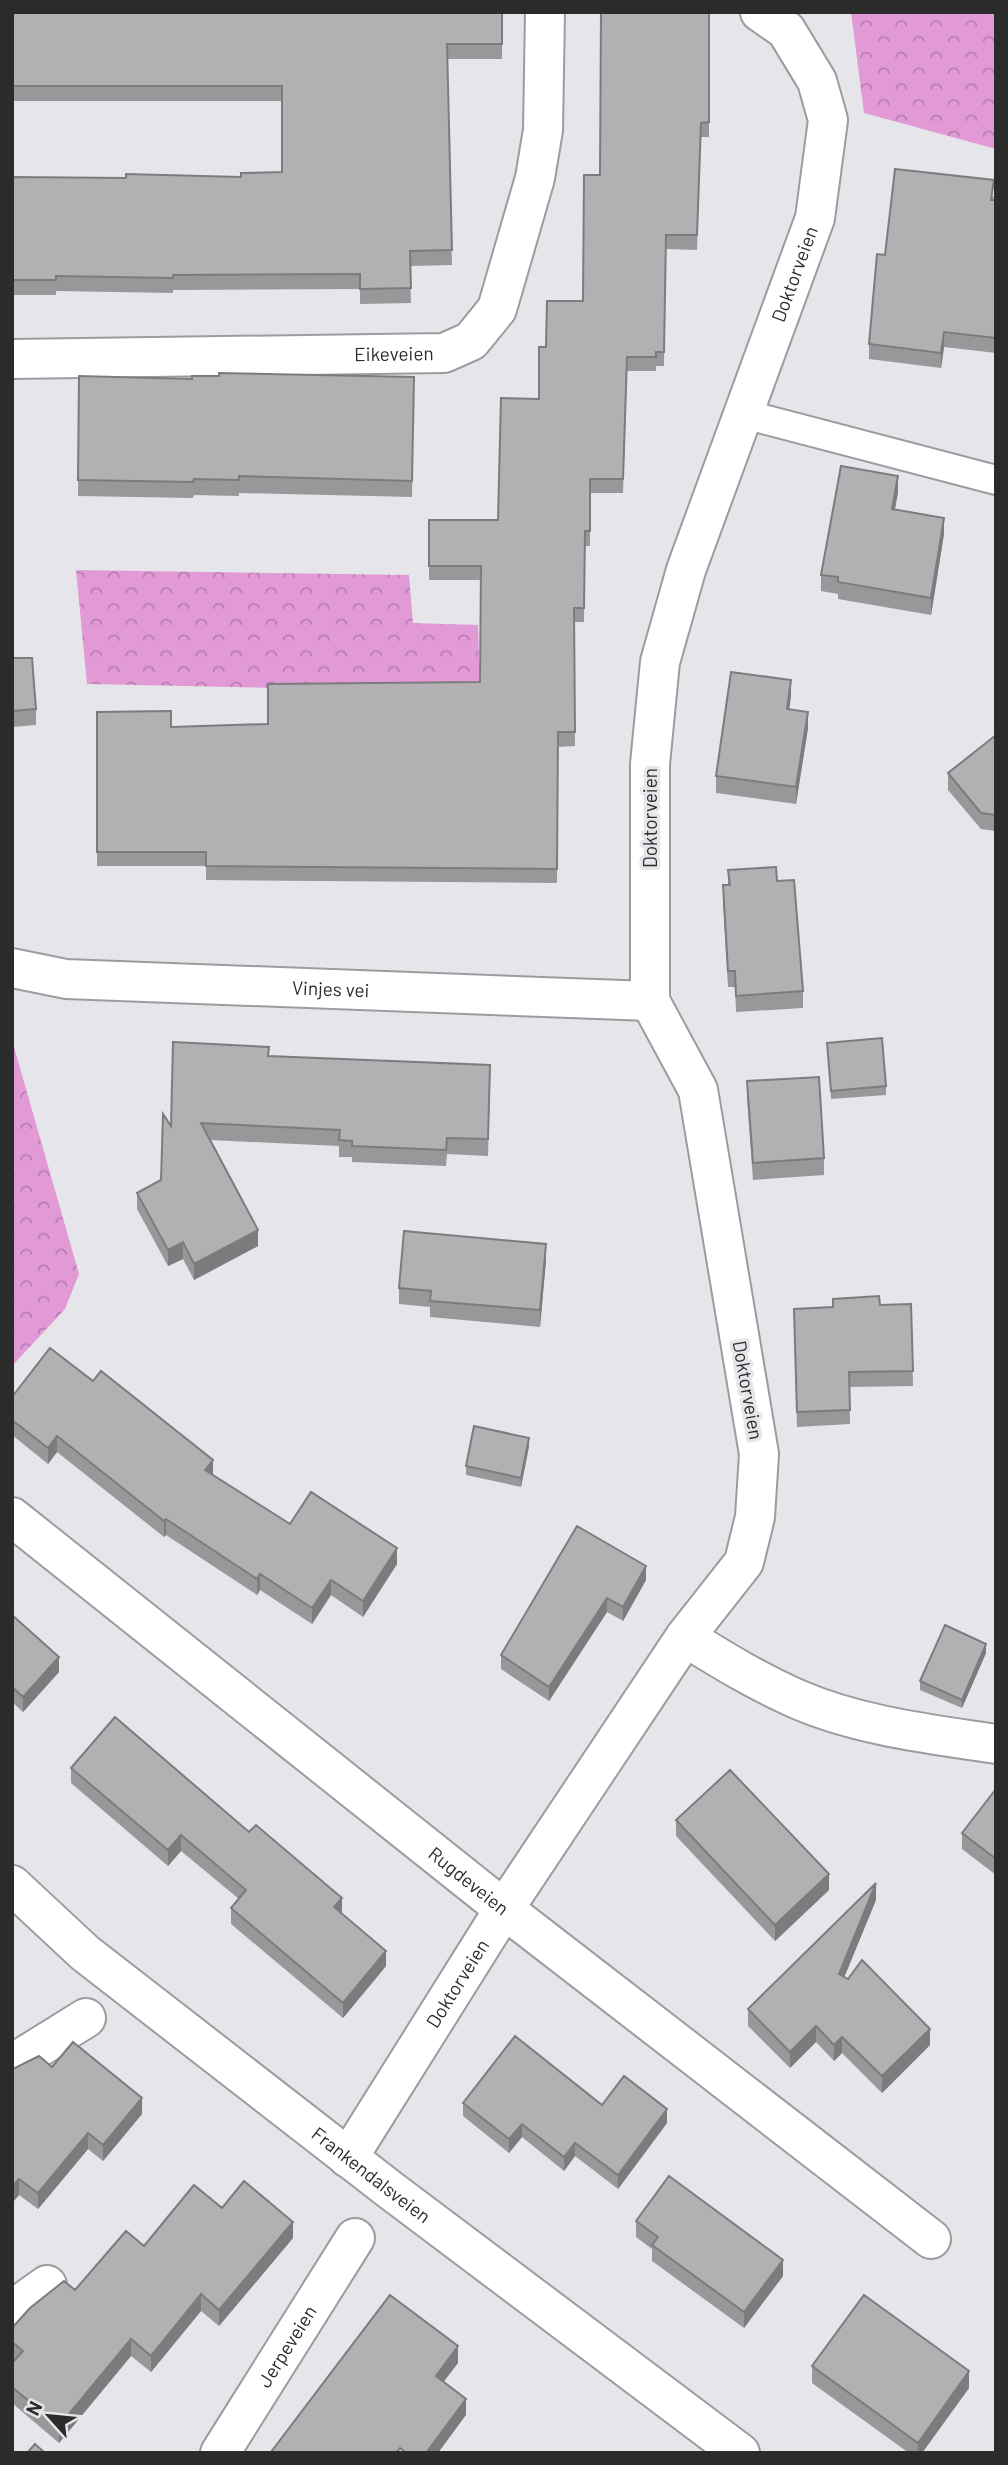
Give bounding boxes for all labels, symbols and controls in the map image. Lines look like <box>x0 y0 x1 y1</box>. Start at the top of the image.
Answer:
street label: Doktorveien <box>766 223 822 325</box>
street label: Eikeveien <box>354 341 434 365</box>
street label: Doktorveien <box>638 768 661 868</box>
street label: Vinjes vei <box>292 976 370 1001</box>
street label: Doktorveien <box>728 1339 769 1441</box>
street label: Rugdeveien <box>424 1842 514 1920</box>
street label: Doktorveien <box>421 1935 493 2032</box>
street label: Frankendalsveien <box>308 2122 436 2227</box>
street label: Jerpeveien <box>252 2301 321 2391</box>
north arrow <box>14 2381 84 2451</box>
text: N <box>20 2397 47 2419</box>

